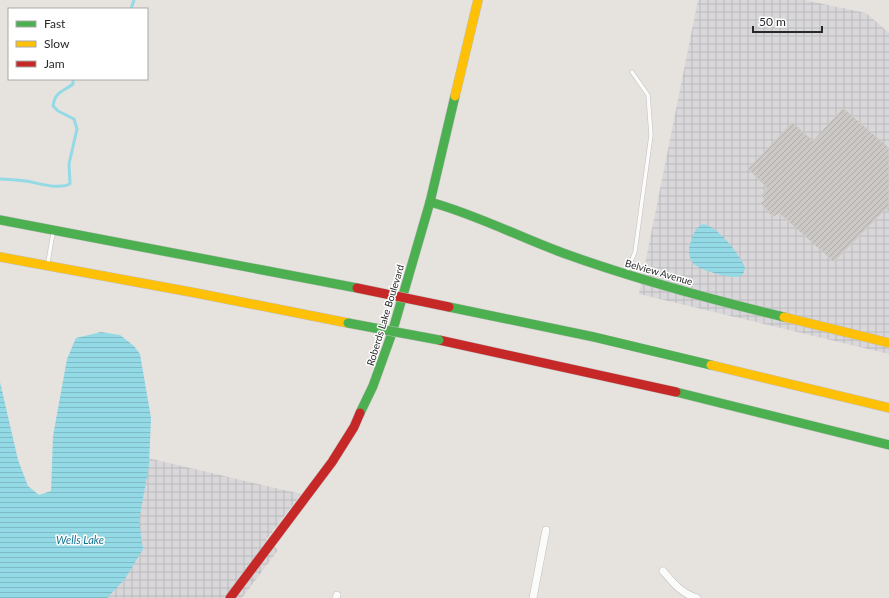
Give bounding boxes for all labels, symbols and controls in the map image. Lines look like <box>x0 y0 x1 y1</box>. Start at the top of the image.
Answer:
legend <box>8 8 148 80</box>
scale bar <box>753 8 822 34</box>
text: 50 m <box>759 14 786 29</box>
text: Fast <box>44 16 66 31</box>
text: Slow <box>44 36 70 51</box>
text: Jam <box>44 56 65 71</box>
street label: Belview Avenue <box>624 257 694 287</box>
street label: Roberds Lake Boulevard <box>364 263 406 367</box>
water label: Wells Lake <box>56 533 104 546</box>

